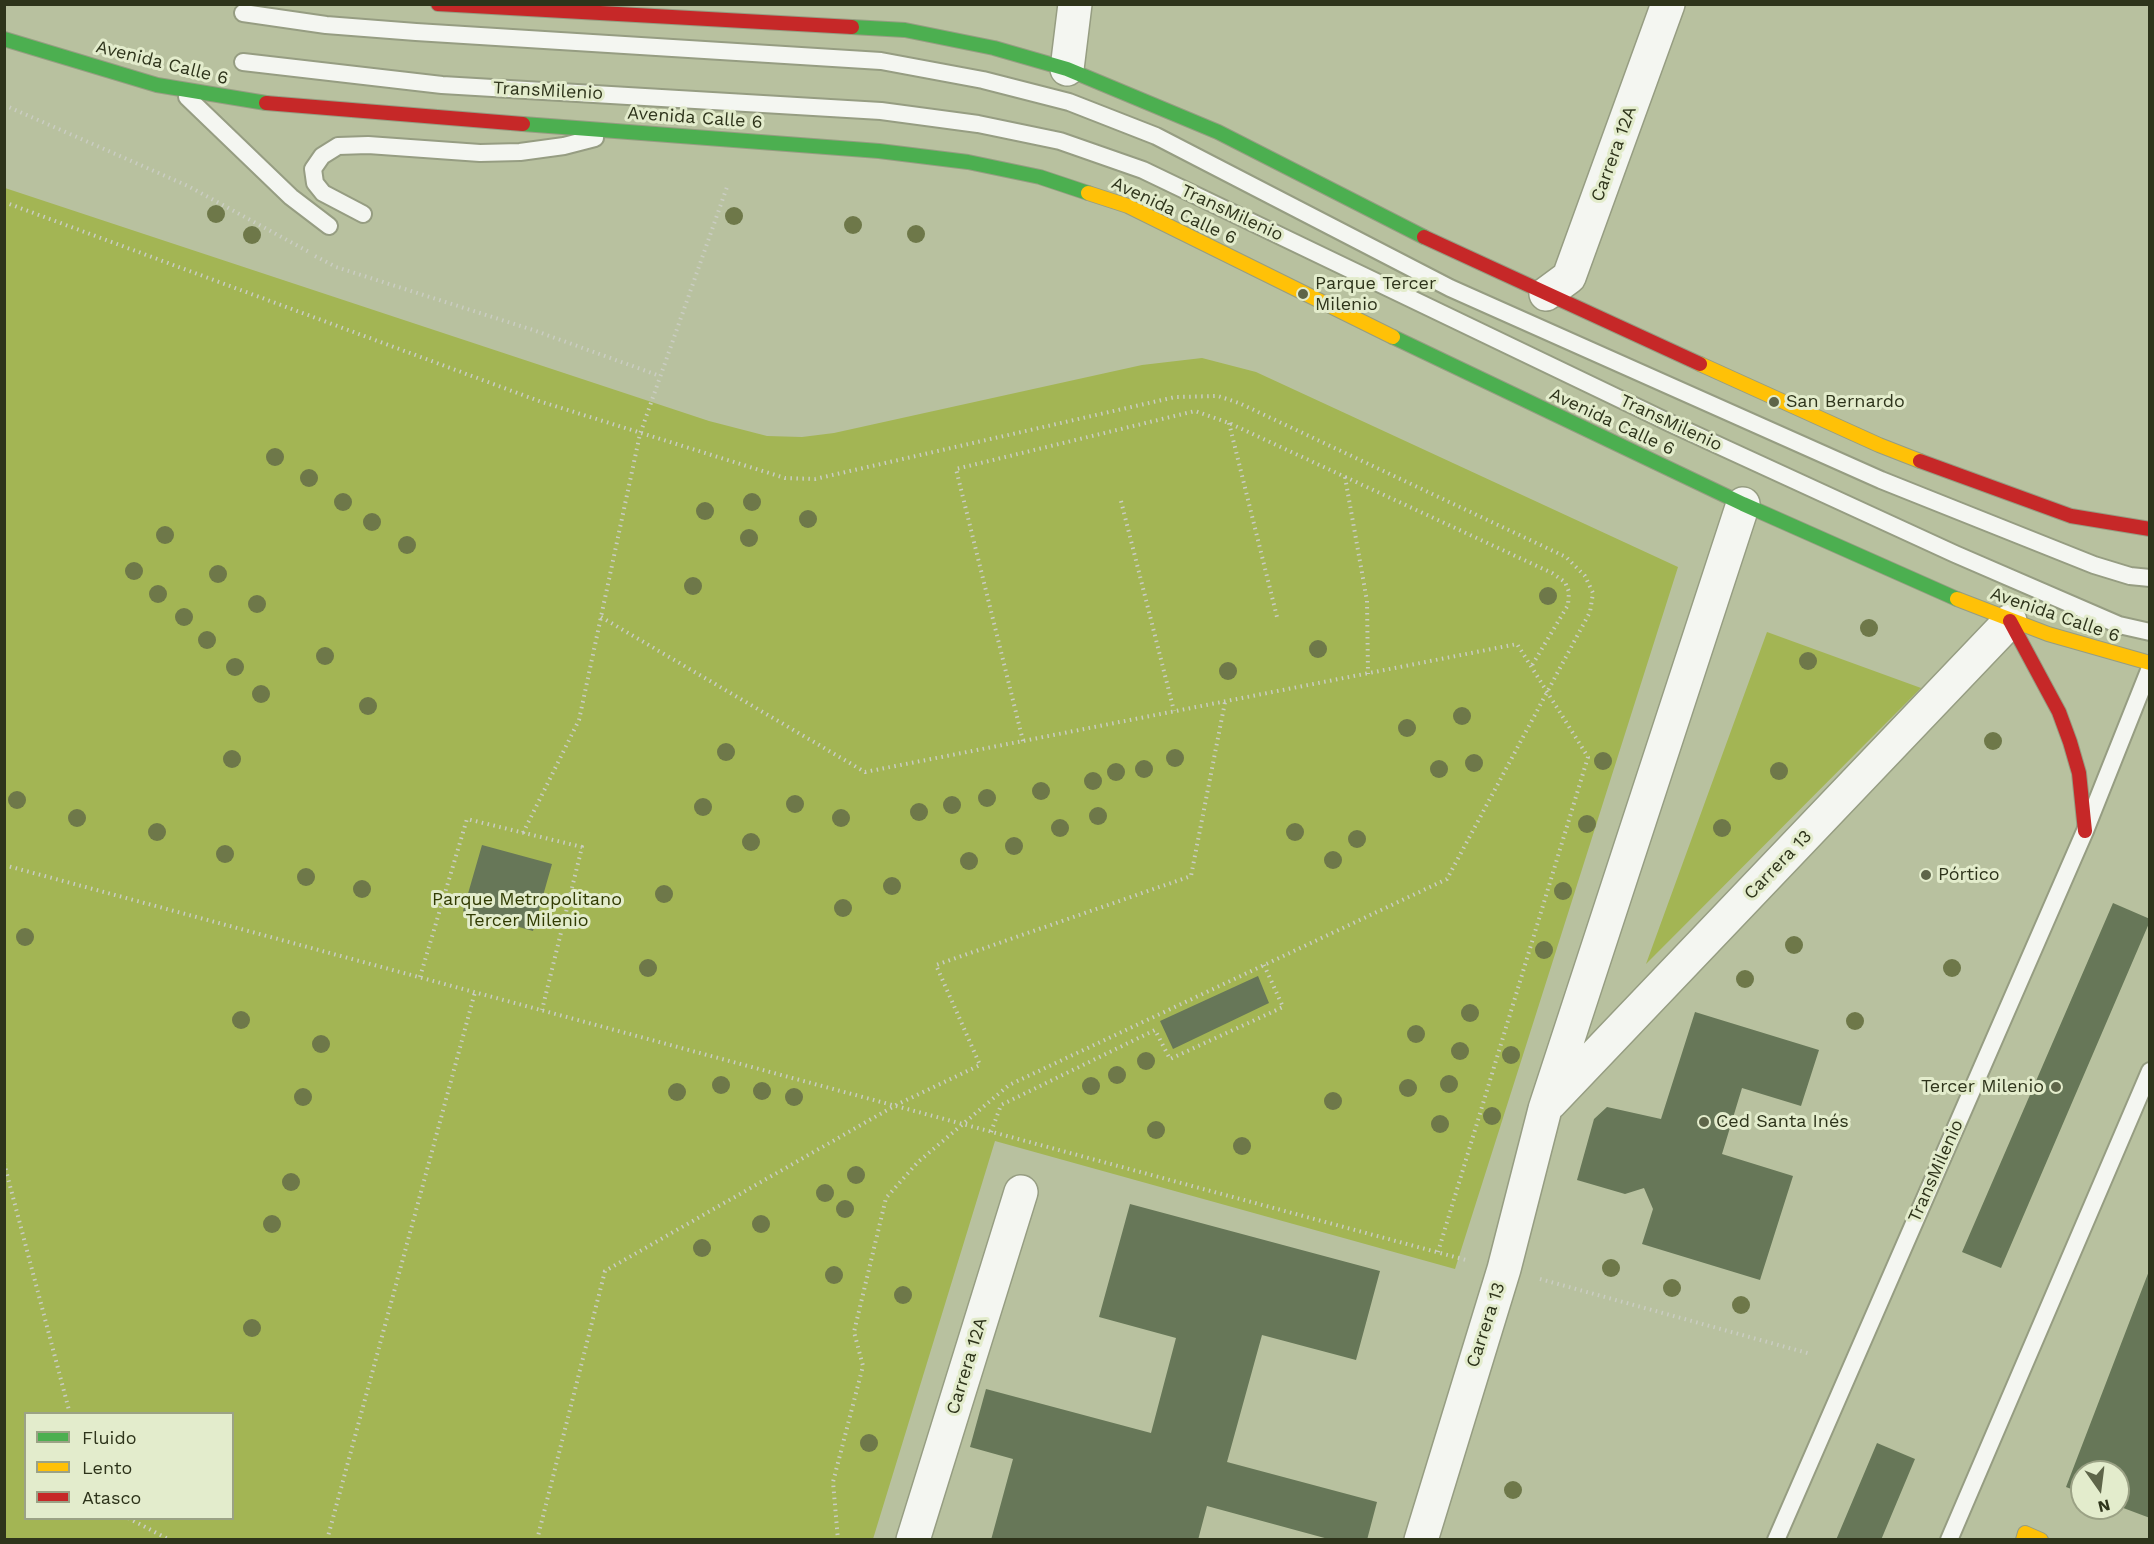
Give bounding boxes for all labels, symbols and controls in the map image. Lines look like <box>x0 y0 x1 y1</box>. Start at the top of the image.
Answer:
street label: Avenida Calle 6 <box>94 36 230 90</box>
street label: TransMilenio <box>492 77 604 105</box>
street label: Avenida Calle 6 <box>627 102 763 134</box>
street label: Carrera 12A <box>1587 103 1641 205</box>
street label: Avenida Calle 6 <box>1108 173 1240 249</box>
street label: TransMilenio <box>1177 180 1287 246</box>
place label: Parque Tercer Milenio <box>1315 273 1436 316</box>
marker: Parque Tercer Milenio <box>1296 287 1310 301</box>
street label: Avenida Calle 6 <box>1546 384 1678 460</box>
street label: TransMilenio <box>1616 390 1726 456</box>
place label: San Bernardo <box>1786 391 1905 413</box>
marker: San Bernardo <box>1767 395 1781 409</box>
street label: Avenida Calle 6 <box>1987 583 2123 647</box>
street label: Carrera 13 <box>1740 826 1816 904</box>
place label: Pórtico <box>1938 864 2000 886</box>
marker: Pórtico <box>1919 868 1933 882</box>
park label: Parque Metropolitano Tercer Milenio <box>432 889 622 932</box>
place label: Tercer Milenio <box>1921 1076 2044 1098</box>
marker: Tercer Milenio <box>2049 1080 2063 1094</box>
place label: Ced Santa Inés <box>1716 1111 1849 1133</box>
marker: Ced Santa Inés <box>1697 1115 1711 1129</box>
street label: TransMilenio <box>1904 1116 1968 1226</box>
street label: Carrera 13 <box>1462 1280 1510 1370</box>
street label: Carrera 12A <box>942 1315 992 1417</box>
legend <box>24 1412 234 1520</box>
text: Fluido <box>82 1427 136 1448</box>
text: Lento <box>82 1457 132 1478</box>
north arrow <box>2070 1460 2130 1520</box>
text: Atasco <box>82 1487 141 1508</box>
text: N <box>2096 1495 2112 1517</box>

